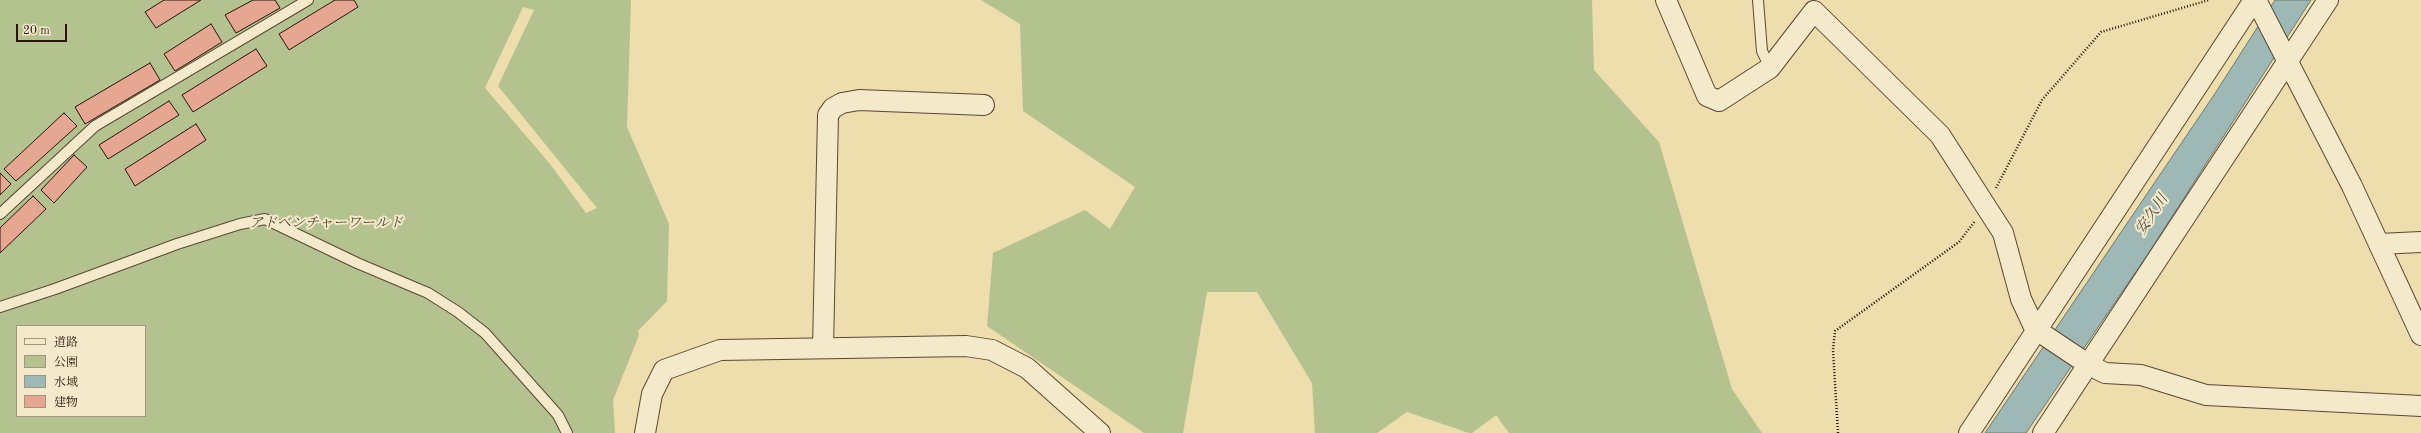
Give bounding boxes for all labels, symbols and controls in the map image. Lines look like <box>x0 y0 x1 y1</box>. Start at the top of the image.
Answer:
scale bar <box>18 16 69 42</box>
text: 20 m <box>23 25 50 37</box>
water label: 安久川 <box>2132 191 2172 239</box>
park label: アドベンチャーワールド <box>249 215 403 231</box>
legend <box>16 325 146 417</box>
text: 道路 <box>54 337 78 349</box>
text: 公園 <box>54 357 78 369</box>
text: 水域 <box>54 377 78 389</box>
text: 建物 <box>54 397 78 409</box>

